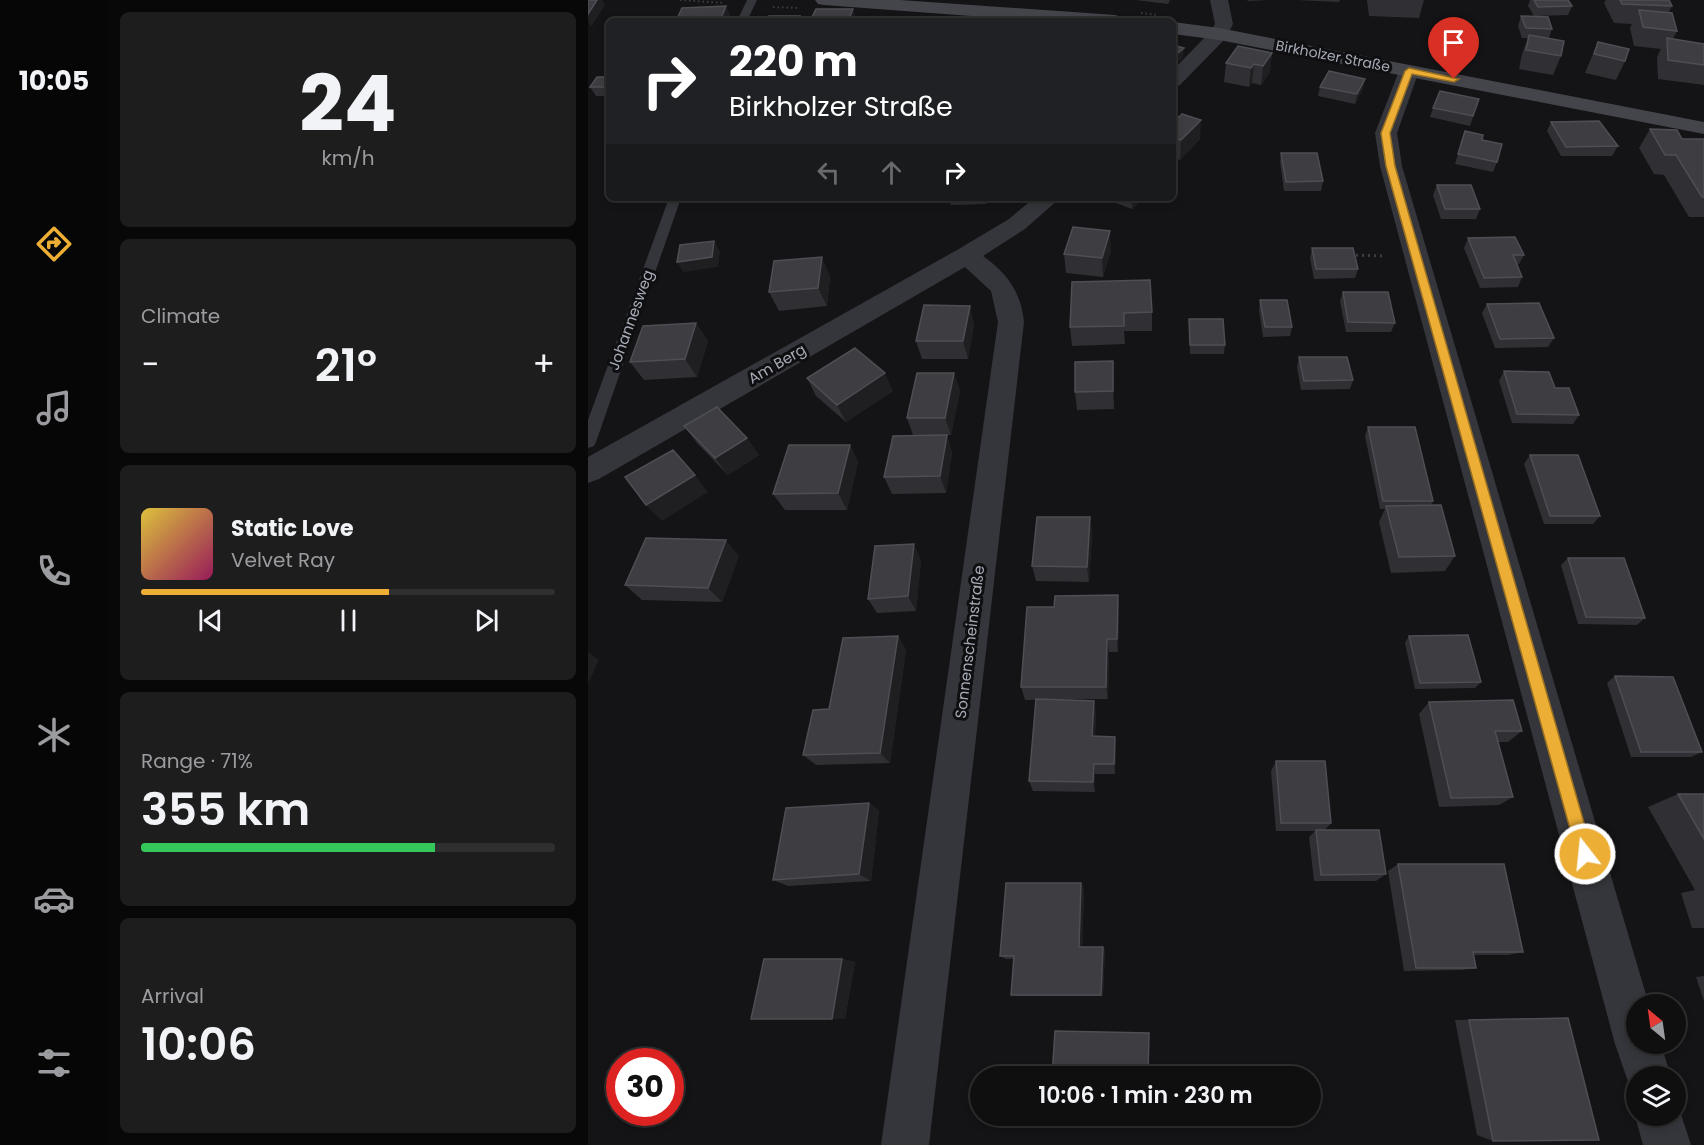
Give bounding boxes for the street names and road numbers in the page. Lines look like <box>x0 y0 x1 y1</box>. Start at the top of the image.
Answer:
street label: Birkholzer Straße <box>1274 35 1392 77</box>
street label: Johannesweg <box>603 267 658 373</box>
street label: Am Berg <box>744 339 810 389</box>
street label: Sonnenscheinstraße <box>950 564 989 720</box>

